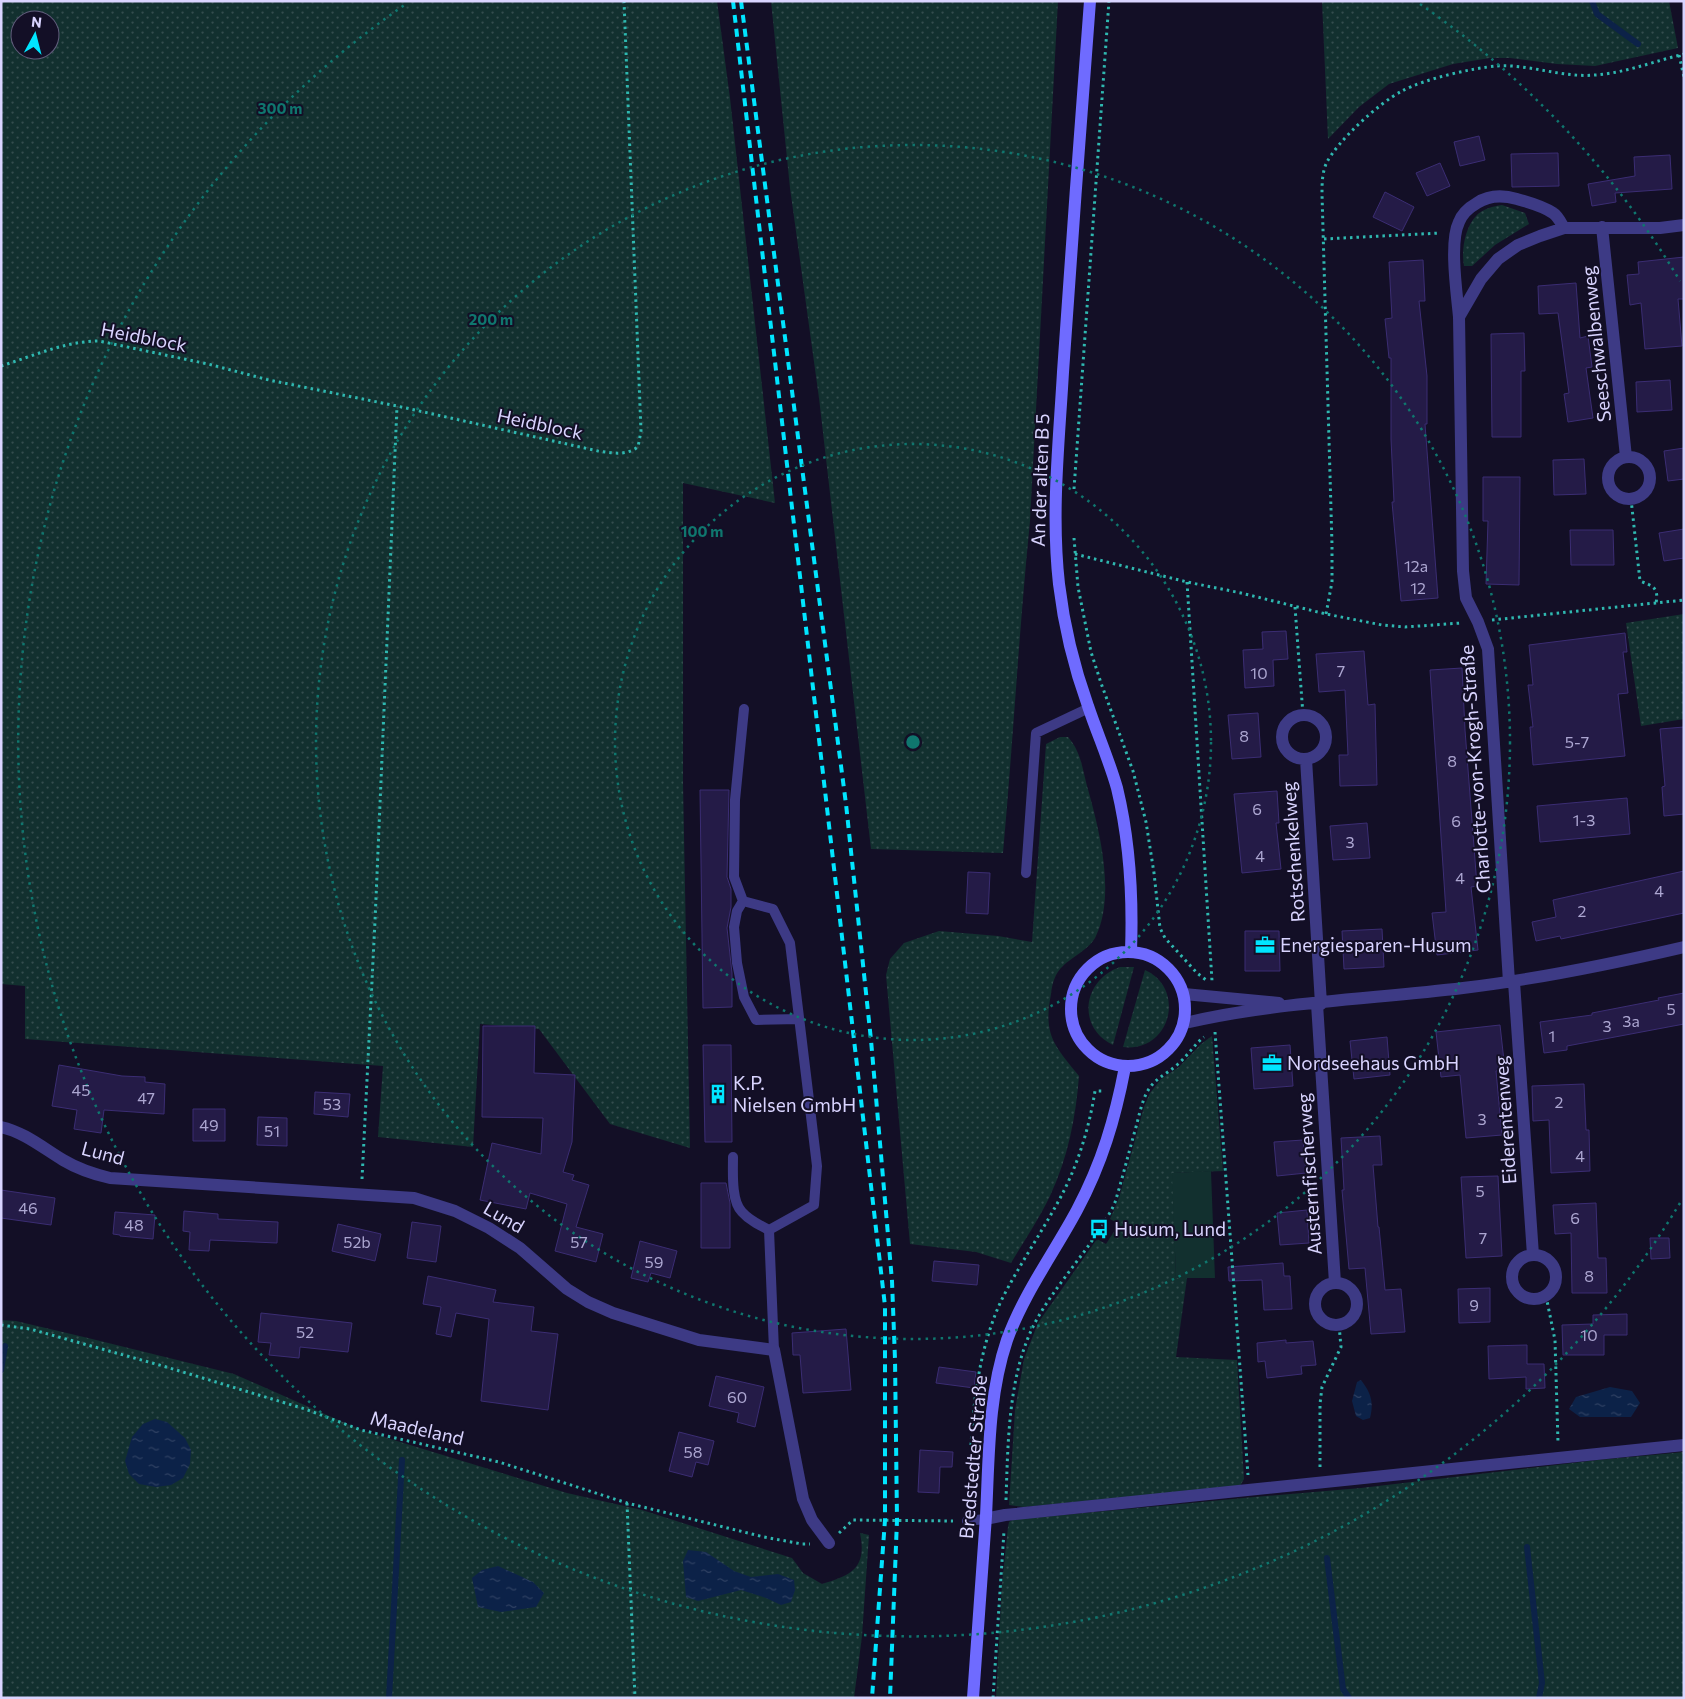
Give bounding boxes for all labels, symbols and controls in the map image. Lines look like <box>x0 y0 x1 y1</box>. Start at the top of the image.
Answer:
north arrow <box>10 10 60 60</box>
text: N <box>30 13 43 31</box>
text: 300 m <box>258 99 302 117</box>
street label: Seeschwalbenweg <box>1576 265 1615 423</box>
text: 200 m <box>469 310 513 328</box>
street label: Heidblock <box>99 317 189 356</box>
street label: Heidblock <box>495 403 585 444</box>
street label: An der alten B 5 <box>1026 413 1053 547</box>
text: 100 m <box>681 522 723 540</box>
house number: 12a <box>1404 556 1428 575</box>
house number: 12 <box>1410 578 1426 597</box>
street label: Charlotte-von-Krogh-Straße <box>1454 644 1495 894</box>
house number: 7 <box>1337 661 1345 680</box>
house number: 10 <box>1250 663 1268 682</box>
house number: 8 <box>1239 726 1249 745</box>
house number: 5-7 <box>1565 732 1589 751</box>
centre of rings <box>904 733 922 751</box>
house number: 8 <box>1447 751 1457 770</box>
street label: Rotschenkelweg <box>1276 781 1309 923</box>
house number: 6 <box>1252 799 1262 818</box>
house number: 1-3 <box>1573 810 1595 829</box>
house number: 6 <box>1451 811 1461 830</box>
house number: 3 <box>1345 832 1355 851</box>
house number: 4 <box>1255 846 1265 865</box>
house number: 4 <box>1455 868 1465 887</box>
house number: 4 <box>1654 881 1664 900</box>
house number: 2 <box>1578 901 1587 920</box>
place label: Energiesparen-Husum <box>1280 933 1472 956</box>
office icon: Energiesparen-Husum <box>1254 934 1276 956</box>
house number: 5 <box>1666 999 1676 1018</box>
house number: 3a <box>1622 1011 1640 1030</box>
house number: 3 <box>1602 1016 1612 1035</box>
house number: 1 <box>1549 1026 1555 1045</box>
place label: Nordseehaus GmbH <box>1287 1051 1459 1074</box>
office icon: Nordseehaus GmbH <box>1261 1052 1283 1074</box>
street label: Eiderentenweg <box>1489 1055 1520 1185</box>
place label: K.P. Nielsen GmbH <box>733 1071 856 1116</box>
house number: 45 <box>72 1080 90 1099</box>
building icon: K.P. Nielsen GmbH <box>707 1083 729 1105</box>
house number: 47 <box>137 1088 155 1107</box>
street label: Austernfischerweg <box>1291 1092 1326 1256</box>
house number: 2 <box>1555 1092 1564 1111</box>
house number: 53 <box>323 1094 341 1113</box>
house number: 3 <box>1477 1109 1487 1128</box>
house number: 49 <box>199 1115 219 1134</box>
house number: 51 <box>264 1121 280 1140</box>
street label: Lund <box>79 1136 127 1169</box>
house number: 4 <box>1575 1146 1585 1165</box>
house number: 5 <box>1475 1181 1485 1200</box>
street label: Lund <box>480 1196 529 1237</box>
house number: 46 <box>18 1198 38 1217</box>
house number: 6 <box>1570 1208 1580 1227</box>
house number: 48 <box>124 1215 144 1234</box>
place label: Husum, Lund <box>1114 1217 1226 1240</box>
bus stop icon: Husum, Lund <box>1088 1218 1110 1240</box>
house number: 7 <box>1479 1228 1487 1247</box>
house number: 52b <box>343 1232 371 1251</box>
house number: 57 <box>570 1232 588 1251</box>
house number: 59 <box>645 1252 663 1271</box>
house number: 8 <box>1584 1266 1594 1285</box>
house number: 9 <box>1469 1295 1479 1314</box>
house number: 52 <box>296 1322 314 1341</box>
house number: 10 <box>1580 1325 1598 1344</box>
street label: Bredstedter Straße <box>954 1374 991 1540</box>
house number: 60 <box>727 1387 747 1406</box>
street label: Maadeland <box>368 1406 466 1449</box>
house number: 58 <box>684 1442 702 1461</box>

